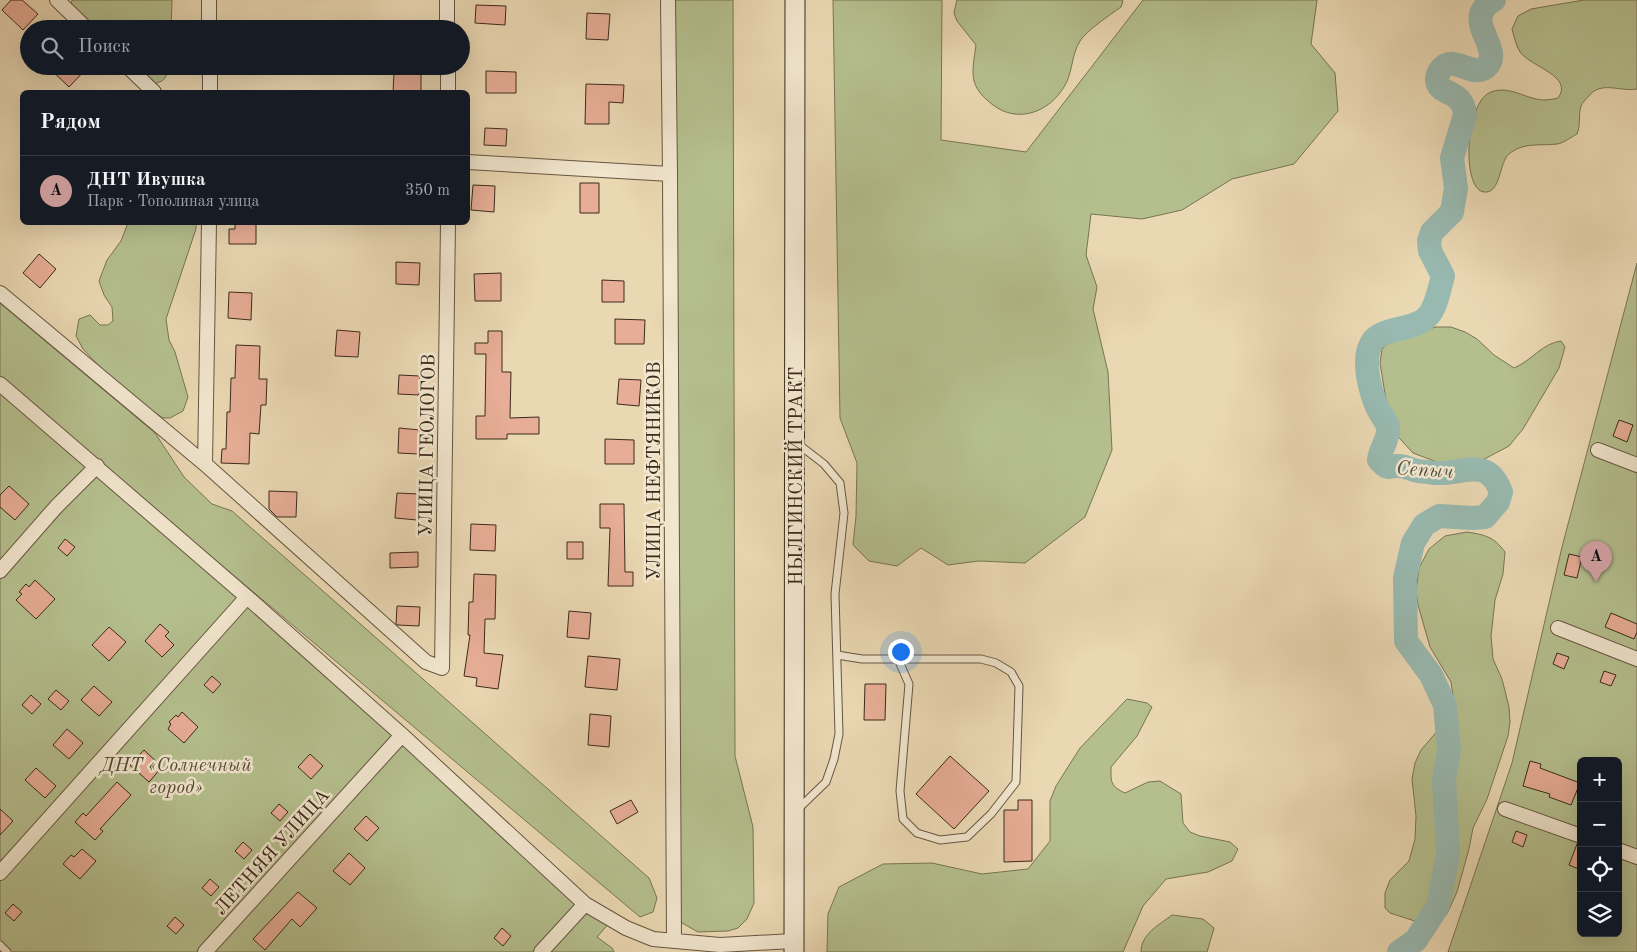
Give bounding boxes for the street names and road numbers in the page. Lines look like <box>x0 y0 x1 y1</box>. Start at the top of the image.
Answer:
street label: УЛИЦА ГЕОЛОГОВ <box>417 354 440 536</box>
street label: УЛИЦА НЕФТЯНИКОВ <box>646 361 665 581</box>
street label: НЫЛГИНСКИЙ ТРАКТ <box>784 367 807 585</box>
street label: ЛЕТНЯЯ УЛИЦА <box>211 786 335 919</box>

